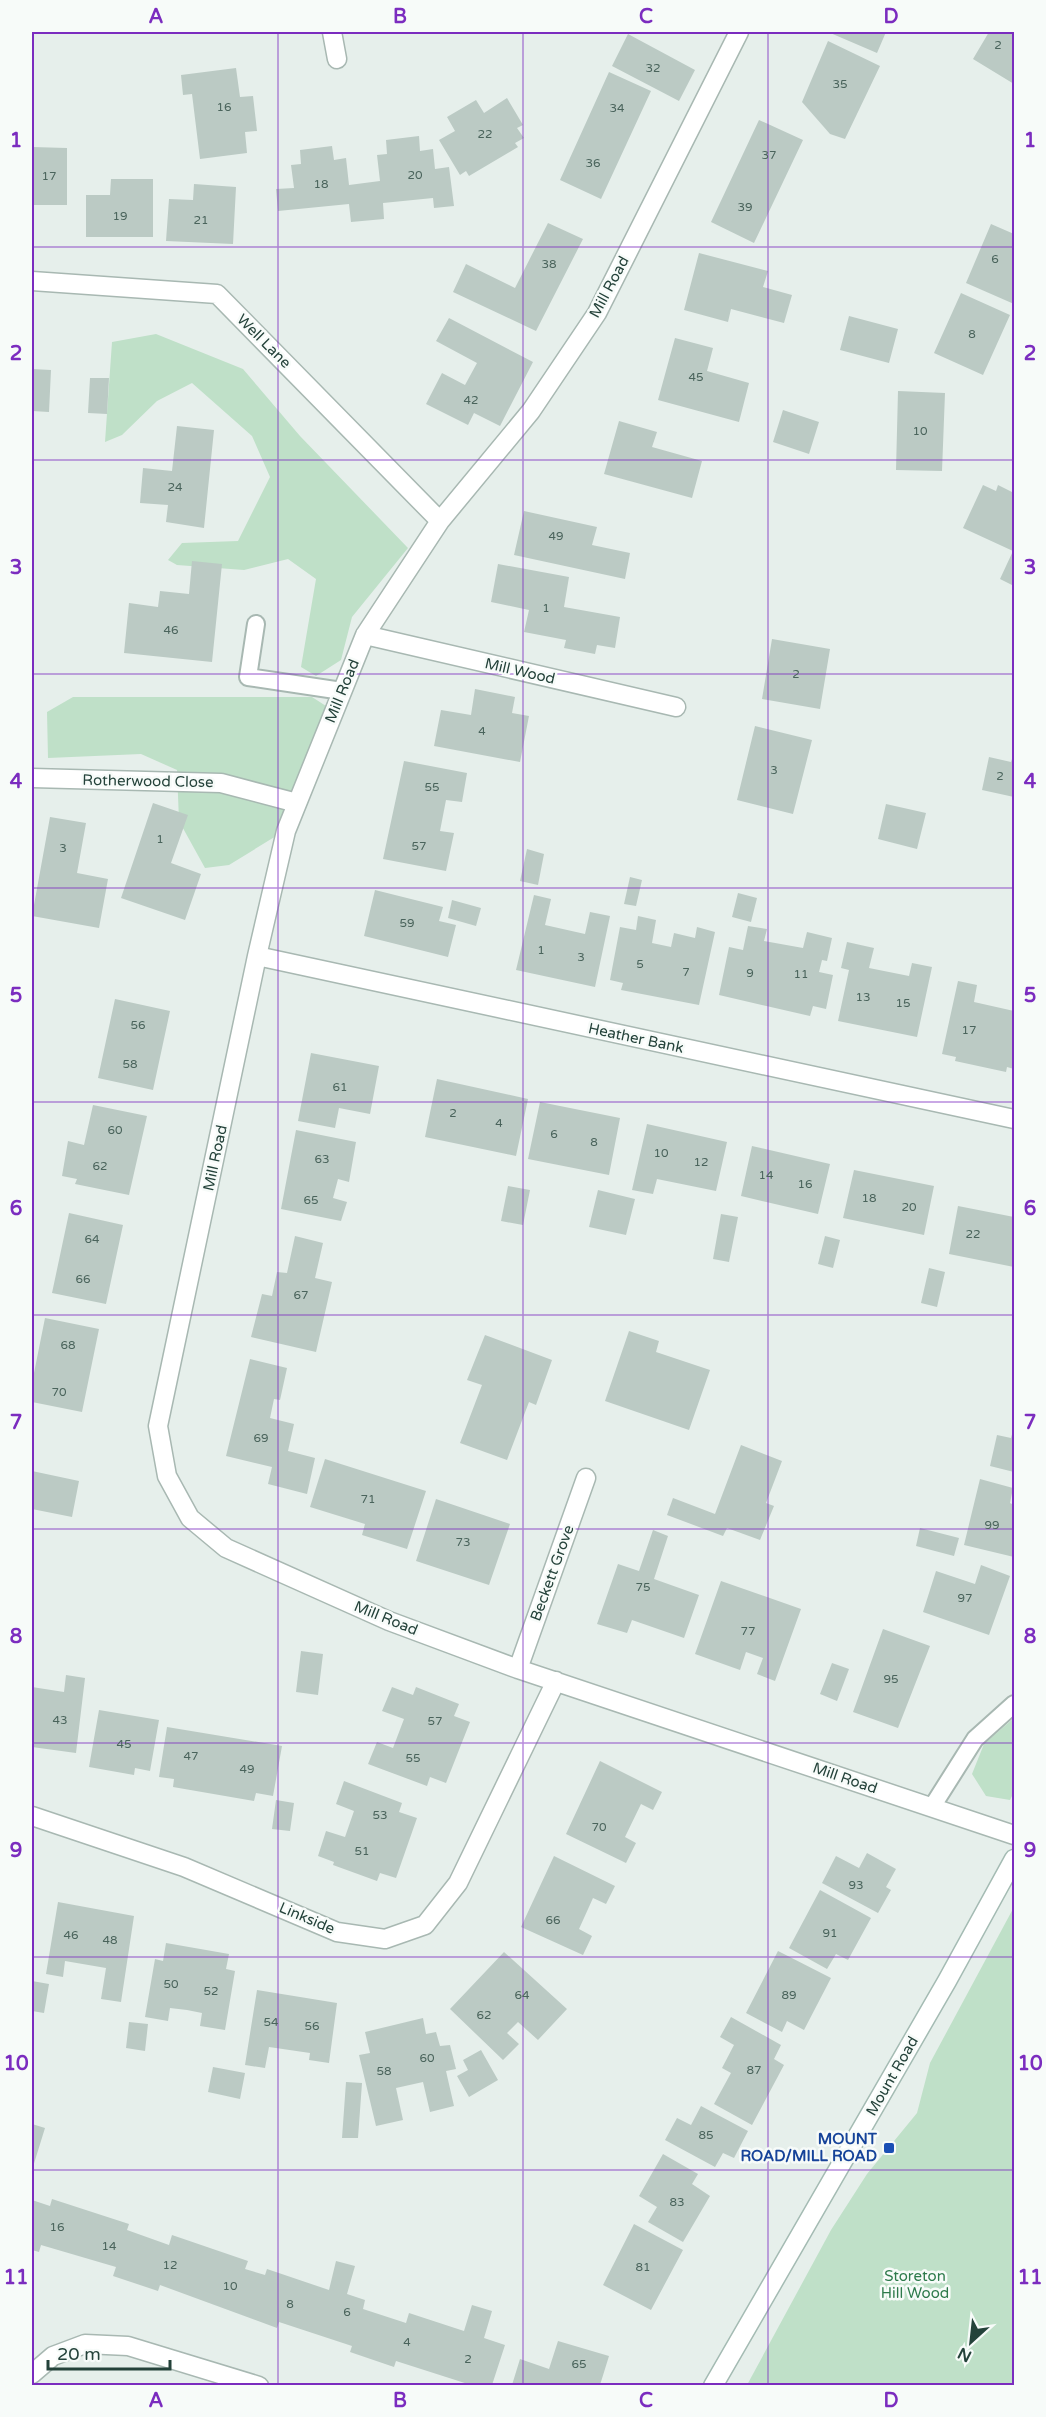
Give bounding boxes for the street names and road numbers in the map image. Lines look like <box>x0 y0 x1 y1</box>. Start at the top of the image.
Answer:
street label: Mill Road <box>585 253 633 321</box>
street label: Well Lane <box>233 310 295 372</box>
street label: Mill Wood <box>483 654 557 688</box>
street label: Mill Road <box>321 657 363 725</box>
street label: Rotherwood Close <box>82 771 214 791</box>
street label: Heather Bank <box>587 1019 685 1057</box>
street label: Mill Road <box>199 1123 231 1193</box>
street label: Beckett Grove <box>526 1523 578 1623</box>
street label: Mill Road <box>352 1597 420 1639</box>
street label: Mill Road <box>810 1759 880 1797</box>
street label: Linkside <box>277 1898 337 1938</box>
street label: Mount Road <box>862 2033 922 2119</box>

